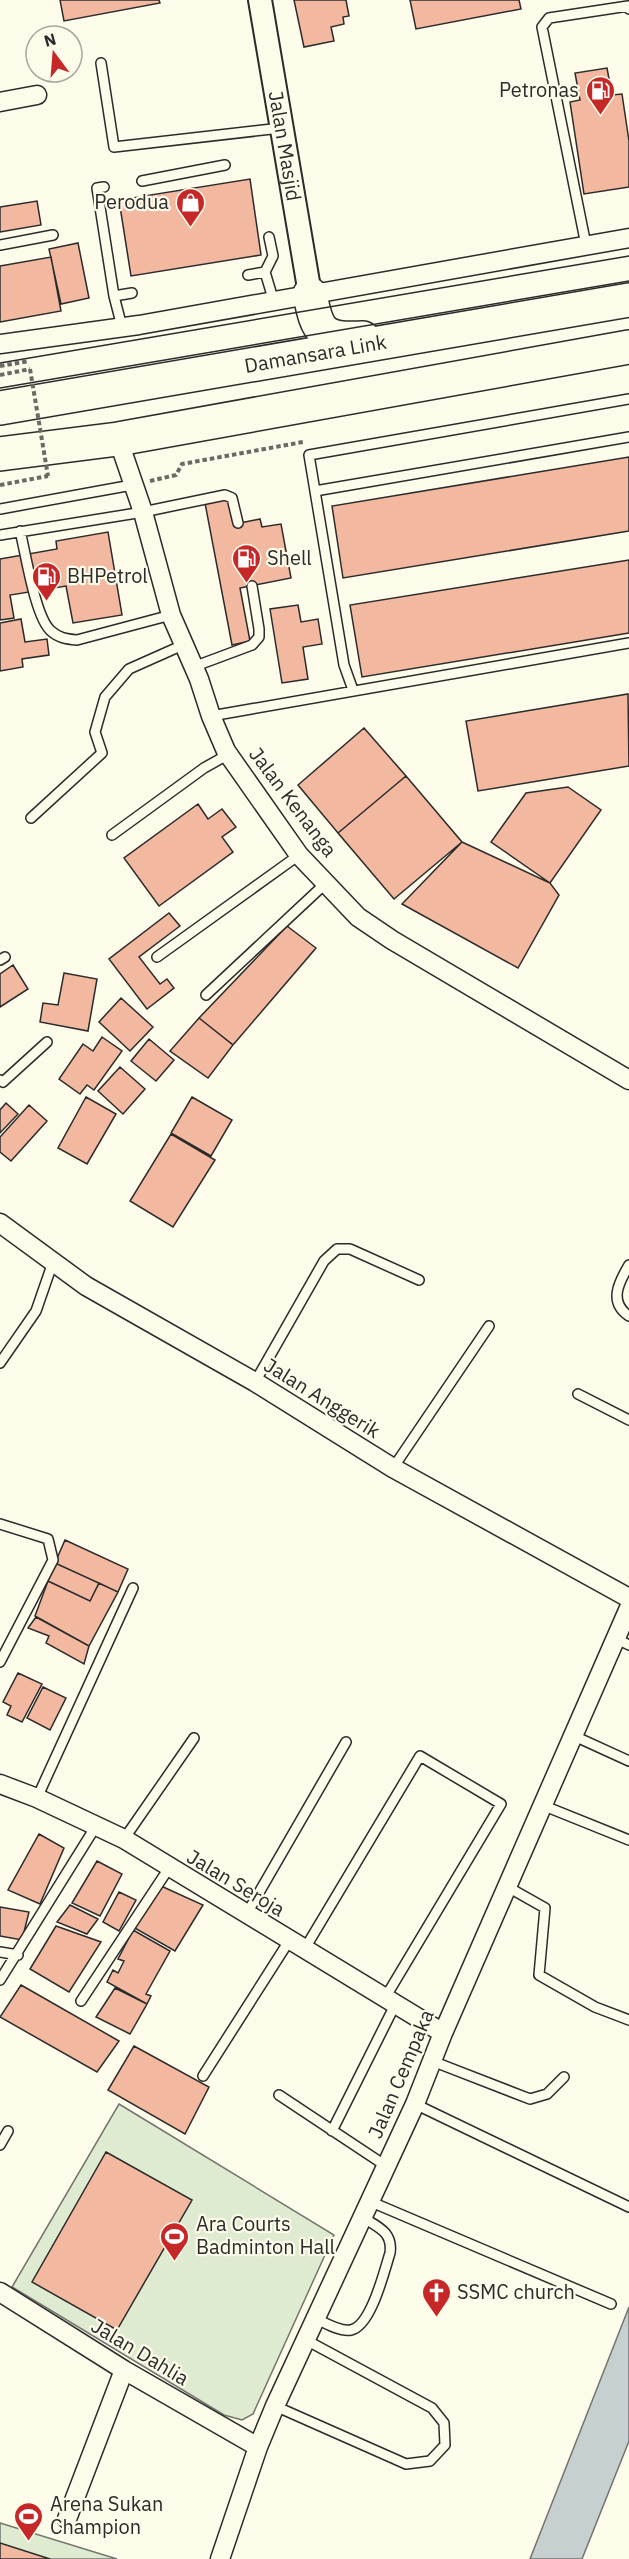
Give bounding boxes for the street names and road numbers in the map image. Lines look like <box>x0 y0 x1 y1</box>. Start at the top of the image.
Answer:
street label: Jalan Masjid <box>263 89 308 203</box>
street label: Damansara Link <box>242 328 389 379</box>
street label: Jalan Kenanga <box>243 741 344 862</box>
street label: Jalan Anggerik <box>259 1351 386 1444</box>
street label: Jalan Seroja <box>182 1843 291 1923</box>
street label: Jalan Cempaka <box>361 2005 440 2142</box>
street label: Jalan Dahlia <box>86 2312 194 2392</box>

